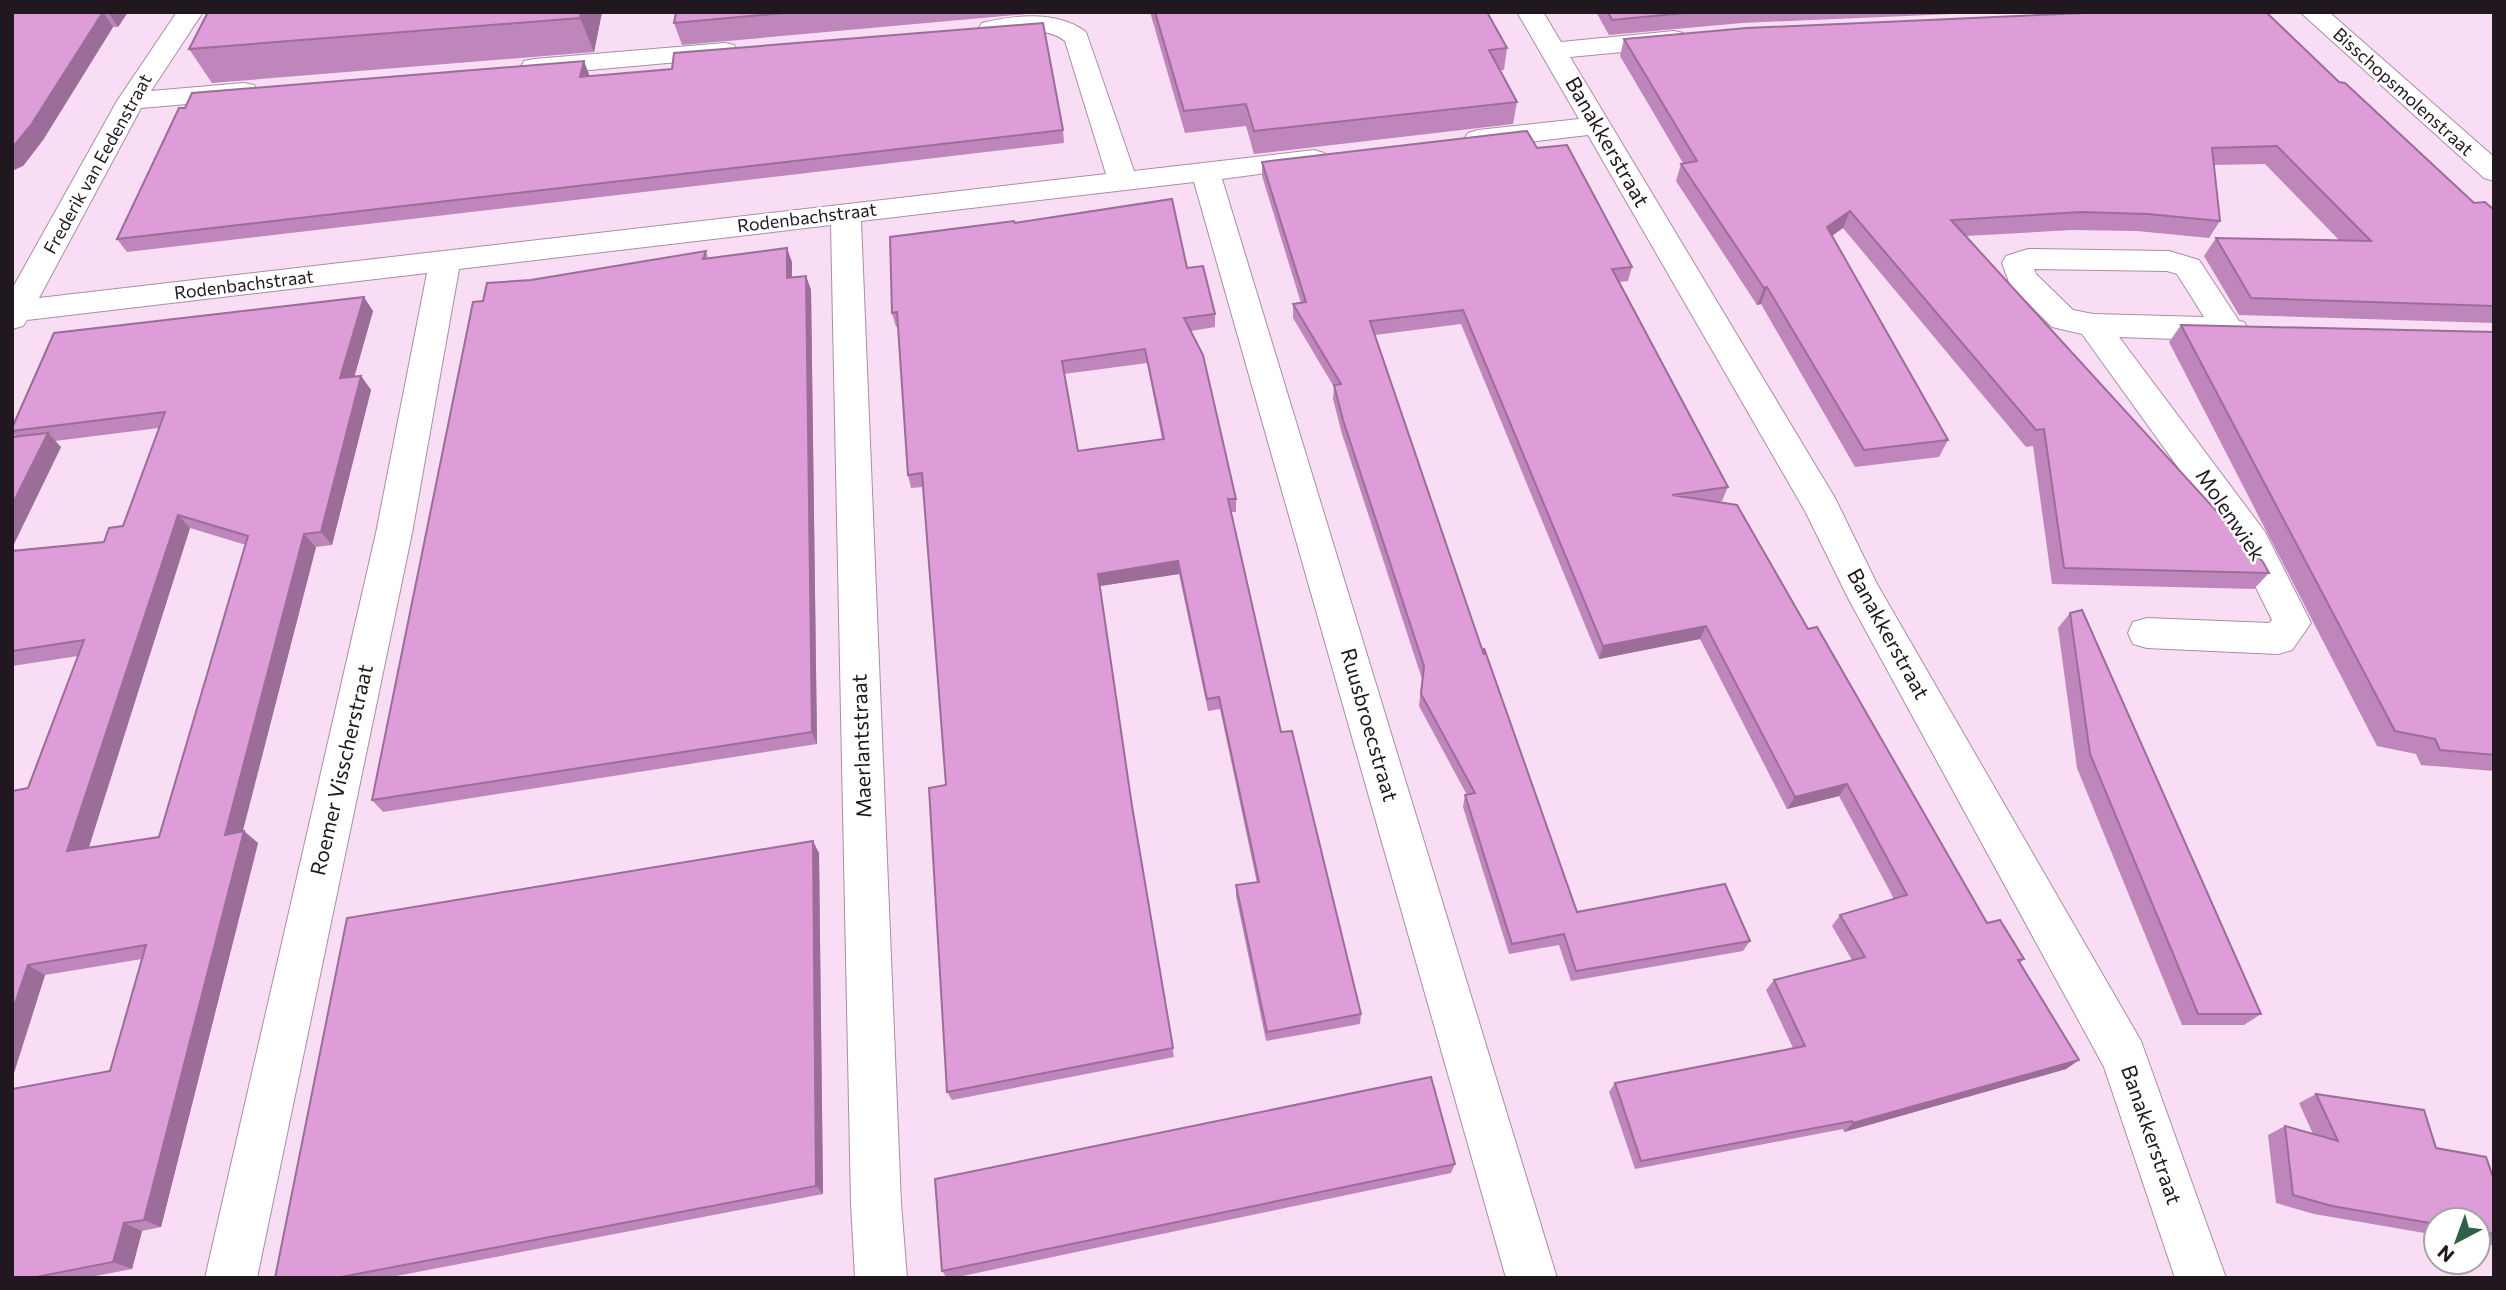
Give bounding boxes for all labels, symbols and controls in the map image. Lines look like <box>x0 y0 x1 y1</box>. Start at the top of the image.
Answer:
street label: Bisschopsmolenstraat <box>2329 23 2478 160</box>
street label: Frederik van Eedenstraat <box>38 70 156 257</box>
street label: Banakkerstraat <box>1561 72 1656 211</box>
street label: Rodenbachstraat <box>736 198 878 236</box>
street label: Rodenbachstraat <box>173 265 315 303</box>
street label: Molenwiek <box>2191 463 2271 565</box>
street label: Banakkerstraat <box>1843 563 1936 703</box>
street label: Ruusbroecstraat <box>1337 645 1404 804</box>
street label: Roemer Visscherstraat <box>304 662 377 878</box>
street label: Maerlantstraat <box>845 674 876 819</box>
street label: Banakkerstraat <box>2117 1062 2188 1208</box>
north arrow <box>2422 1206 2492 1276</box>
text: N <box>2433 1241 2458 1268</box>

